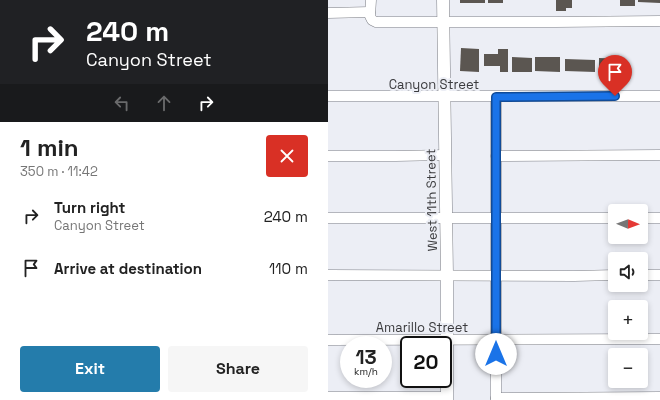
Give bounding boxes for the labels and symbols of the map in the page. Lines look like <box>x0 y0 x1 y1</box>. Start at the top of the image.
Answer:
pin <box>598 55 632 96</box>
street label: Canyon Street <box>389 76 479 93</box>
street label: West 11th Street <box>422 148 441 252</box>
north arrow <box>608 204 648 244</box>
street label: Amarillo Street <box>376 319 468 336</box>
position arrow <box>475 333 517 375</box>
speed limit sign: 20 <box>400 336 452 388</box>

